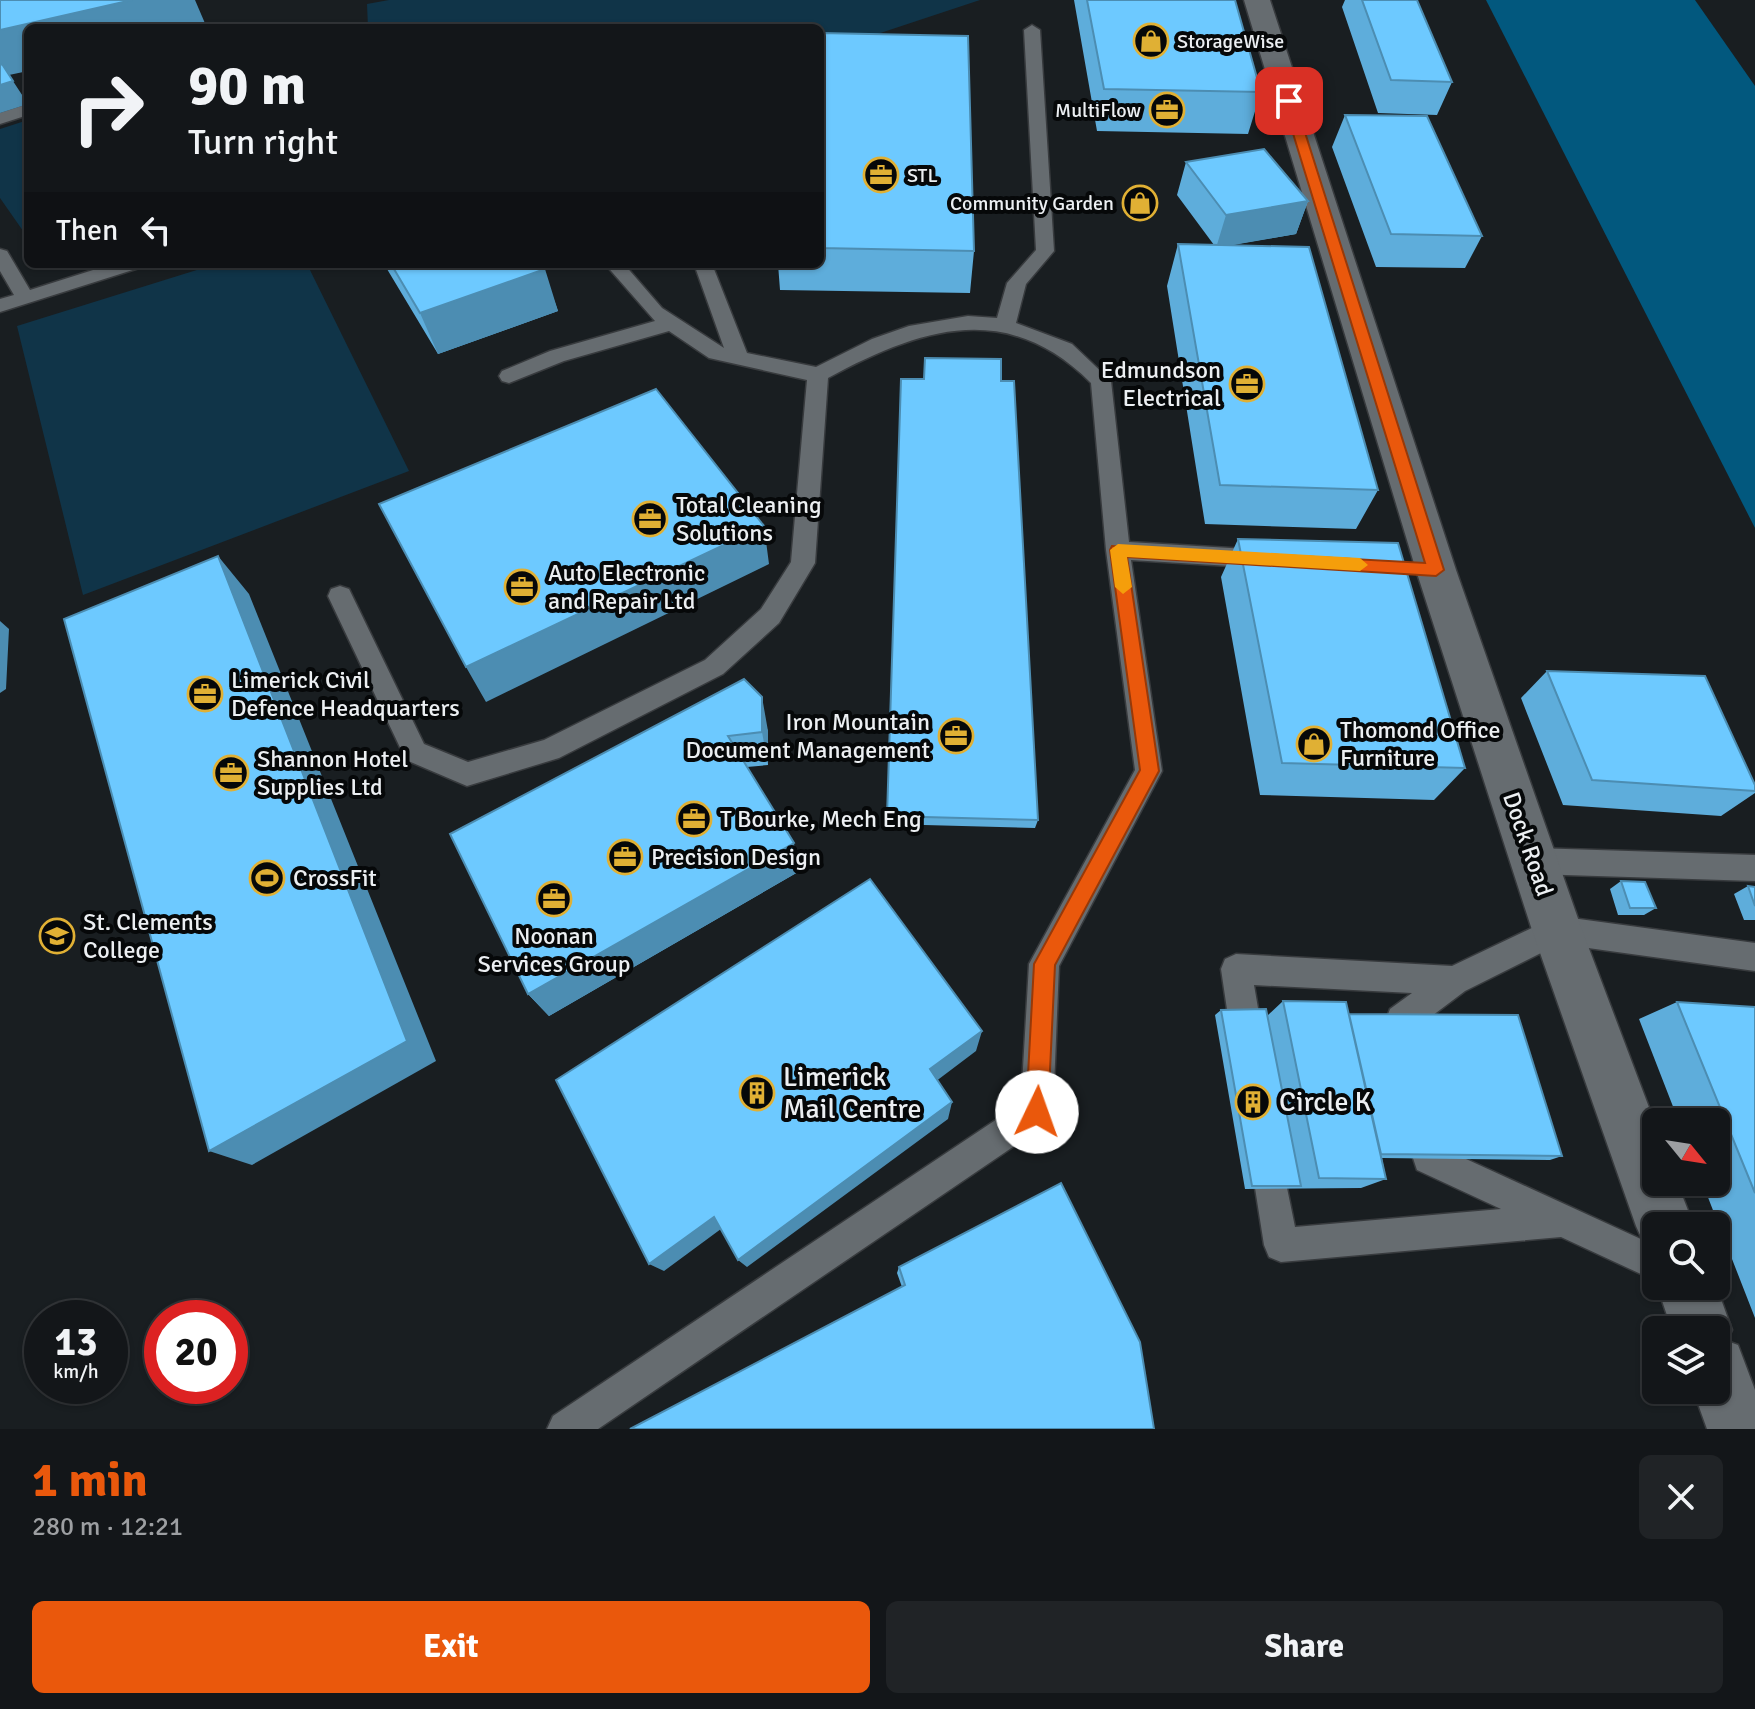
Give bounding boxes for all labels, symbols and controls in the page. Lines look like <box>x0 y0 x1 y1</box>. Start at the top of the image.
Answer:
shop icon: StorageWise <box>1132 22 1170 60</box>
place label: StorageWise <box>1177 29 1284 54</box>
text: 90 m <box>188 51 306 120</box>
icon: right <box>56 56 160 160</box>
pin <box>1255 67 1323 135</box>
icon: arrive <box>1267 79 1311 123</box>
office icon: MultiFlow <box>1148 91 1186 129</box>
place label: MultiFlow <box>1055 98 1142 123</box>
text: Turn right <box>188 120 338 165</box>
office icon: STL <box>862 156 900 194</box>
place label: STL <box>907 163 938 188</box>
shop icon: Community Garden <box>1121 184 1159 222</box>
place label: Community Garden <box>950 191 1114 216</box>
icon: left <box>134 208 178 252</box>
text: Then <box>56 212 118 249</box>
place label: Edmundson Electrical <box>1101 355 1221 413</box>
office icon: Edmundson Electrical <box>1228 365 1266 403</box>
place label: Total Cleaning Solutions <box>676 490 822 548</box>
office icon: Total Cleaning Solutions <box>631 500 669 538</box>
place label: Auto Electronic and Repair Ltd <box>548 558 705 616</box>
office icon: Auto Electronic and Repair Ltd <box>503 568 541 606</box>
place label: Limerick Civil Defence Headquarters <box>231 665 460 723</box>
office icon: Limerick Civil Defence Headquarters <box>186 675 224 713</box>
place label: Iron Mountain Document Management <box>686 707 930 765</box>
place label: Thomond Office Furniture <box>1340 715 1500 773</box>
office icon: Iron Mountain Document Management <box>937 717 975 755</box>
shop icon: Thomond Office Furniture <box>1295 725 1333 763</box>
place label: Shannon Hotel Supplies Ltd <box>257 744 408 802</box>
office icon: Shannon Hotel Supplies Ltd <box>212 754 250 792</box>
street label: Dock Road <box>1496 788 1560 900</box>
office icon: T Bourke, Mech Eng <box>675 800 713 838</box>
place label: T Bourke, Mech Eng <box>720 804 922 834</box>
office icon: Precision Design <box>606 838 644 876</box>
place label: Precision Design <box>651 842 821 872</box>
sports icon: CrossFit <box>248 859 286 897</box>
place label: CrossFit <box>293 863 377 893</box>
office icon: Noonan Services Group <box>535 880 573 918</box>
place label: St. Clements College <box>83 907 213 965</box>
school or university icon: St. Clements College <box>38 917 76 955</box>
place label: Noonan Services Group <box>477 921 631 979</box>
place label: Limerick Mail Centre <box>783 1060 921 1126</box>
position arrow <box>995 1070 1079 1154</box>
building icon: Limerick Mail Centre <box>738 1074 776 1112</box>
building icon: Circle K <box>1234 1083 1272 1121</box>
place label: Circle K <box>1279 1085 1372 1119</box>
north arrow <box>1642 1108 1730 1196</box>
map controls <box>1642 1108 1730 1404</box>
button: search <box>1642 1212 1730 1300</box>
speed limit sign: 20 <box>144 1300 248 1404</box>
button: layers <box>1642 1316 1730 1404</box>
text: 13 <box>54 1317 98 1367</box>
text: km/h <box>53 1359 99 1384</box>
text: 1 min <box>32 1451 148 1510</box>
button: close <box>1639 1455 1723 1539</box>
text: 280 m · 12:21 <box>32 1511 183 1543</box>
button: Exit <box>32 1601 870 1693</box>
button: Share <box>886 1601 1723 1693</box>

